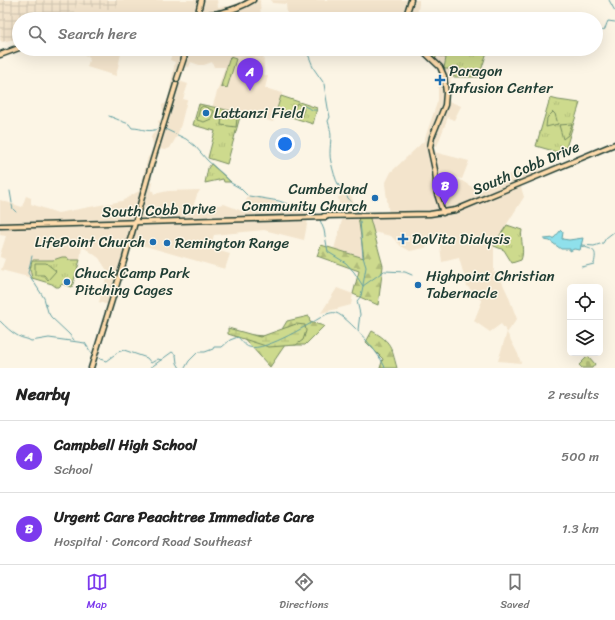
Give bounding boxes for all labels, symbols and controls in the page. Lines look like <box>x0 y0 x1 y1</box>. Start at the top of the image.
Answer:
search box <box>12 12 603 56</box>
text: Search here <box>58 21 137 47</box>
icon: search <box>26 23 48 45</box>
pin: A <box>237 58 263 91</box>
place label: Paragon Infusion Center <box>448 58 553 101</box>
marker: Paragon Infusion Center <box>434 74 446 86</box>
place label: Lattanzi Field <box>214 100 305 126</box>
marker: Lattanzi Field <box>201 108 211 118</box>
your location <box>275 134 295 154</box>
street label: South Cobb Drive <box>468 134 584 202</box>
pin: B <box>432 172 458 205</box>
place label: Cumberland Community Church <box>242 176 368 219</box>
marker: Cumberland Community Church <box>370 193 380 203</box>
street label: South Cobb Drive <box>101 195 217 225</box>
place label: DaVita Dialysis <box>412 226 510 252</box>
place label: LifePoint Church <box>35 229 145 255</box>
place label: Remington Range <box>175 230 289 256</box>
marker: DaVita Dialysis <box>397 233 409 245</box>
marker: LifePoint Church <box>148 237 158 247</box>
marker: Remington Range <box>162 238 172 248</box>
place label: Chuck Camp Park Pitching Cages <box>75 260 191 303</box>
place label: Highpoint Christian Tabernacle <box>426 263 555 306</box>
marker: Chuck Camp Park Pitching Cages <box>62 277 72 287</box>
marker: Highpoint Christian Tabernacle <box>413 280 423 290</box>
map controls <box>567 284 603 356</box>
button: locate <box>567 284 603 320</box>
button: layers <box>567 320 603 356</box>
text: Nearby <box>16 379 70 409</box>
text: 2 results <box>548 383 599 406</box>
text: Campbell High School <box>54 432 197 458</box>
text: A <box>25 445 33 468</box>
text: 500 m <box>561 445 599 468</box>
text: School <box>54 458 92 481</box>
text: Urgent Care Peachtree Immediate Care <box>54 504 314 530</box>
text: B <box>25 517 33 540</box>
text: 1.3 km <box>562 517 599 540</box>
text: Hospital · Concord Road Southeast <box>54 530 252 553</box>
tab: Map <box>86 571 108 614</box>
tab: Directions <box>279 571 329 614</box>
tab: Saved <box>500 571 529 614</box>

